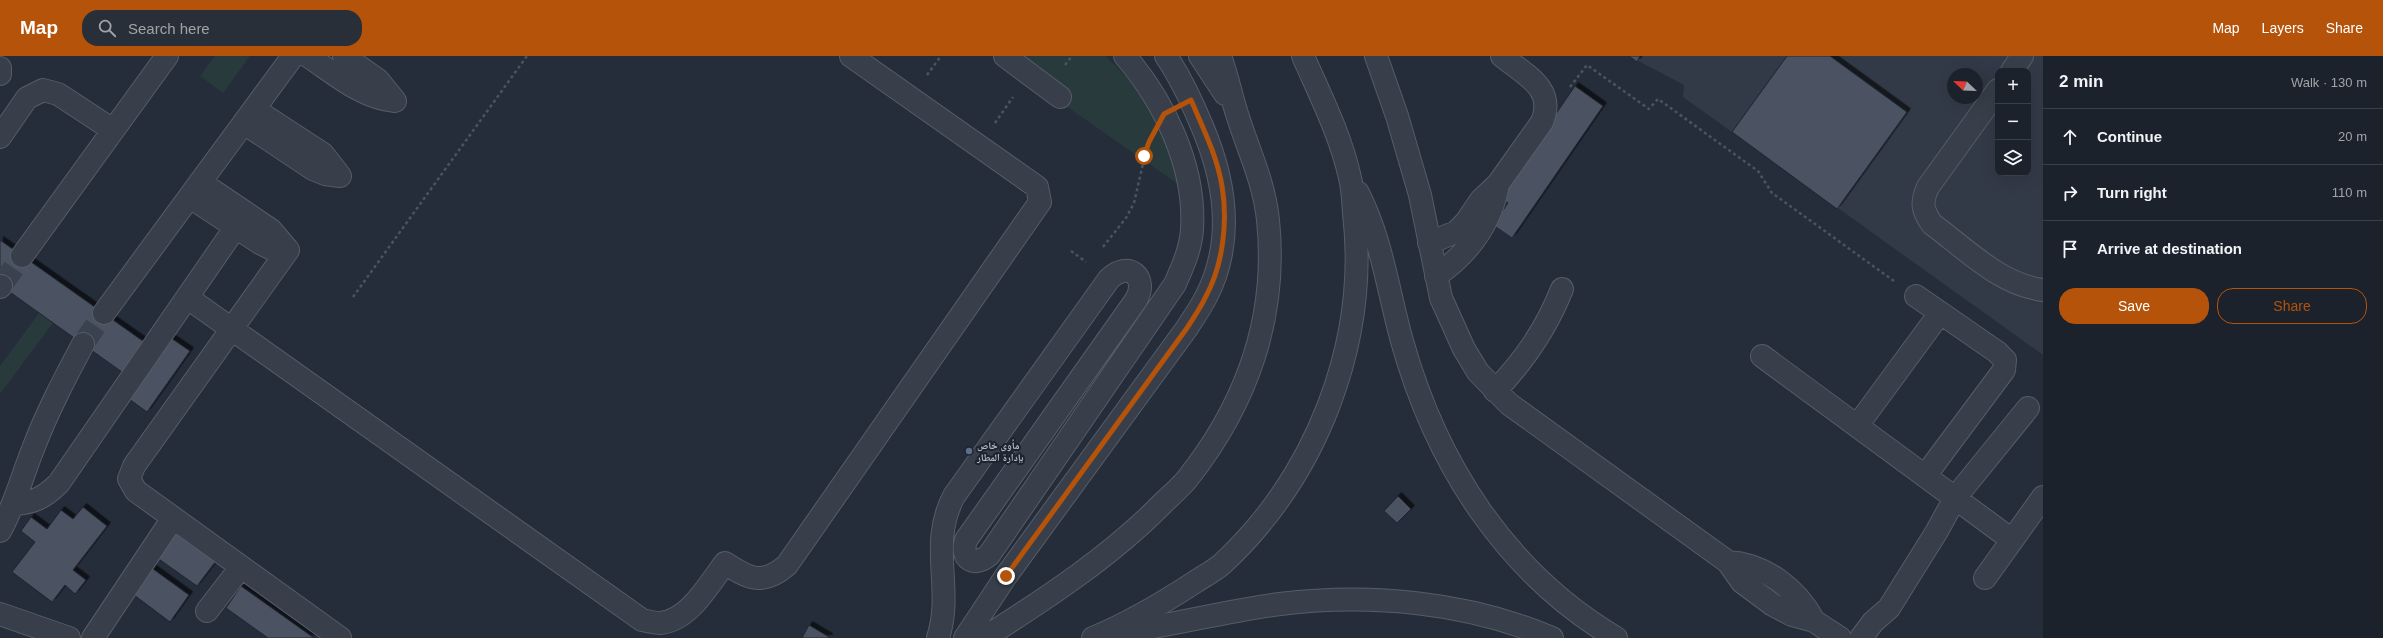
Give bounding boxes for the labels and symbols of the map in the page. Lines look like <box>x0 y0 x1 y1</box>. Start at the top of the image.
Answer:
north arrow <box>1947 68 1983 104</box>
route start <box>1135 147 1153 165</box>
place label: مأوى خاص بإدارة المطار <box>976 439 1024 464</box>
marker: مأوى خاص بإدارة المطار <box>964 446 974 456</box>
route end <box>997 567 1015 585</box>

